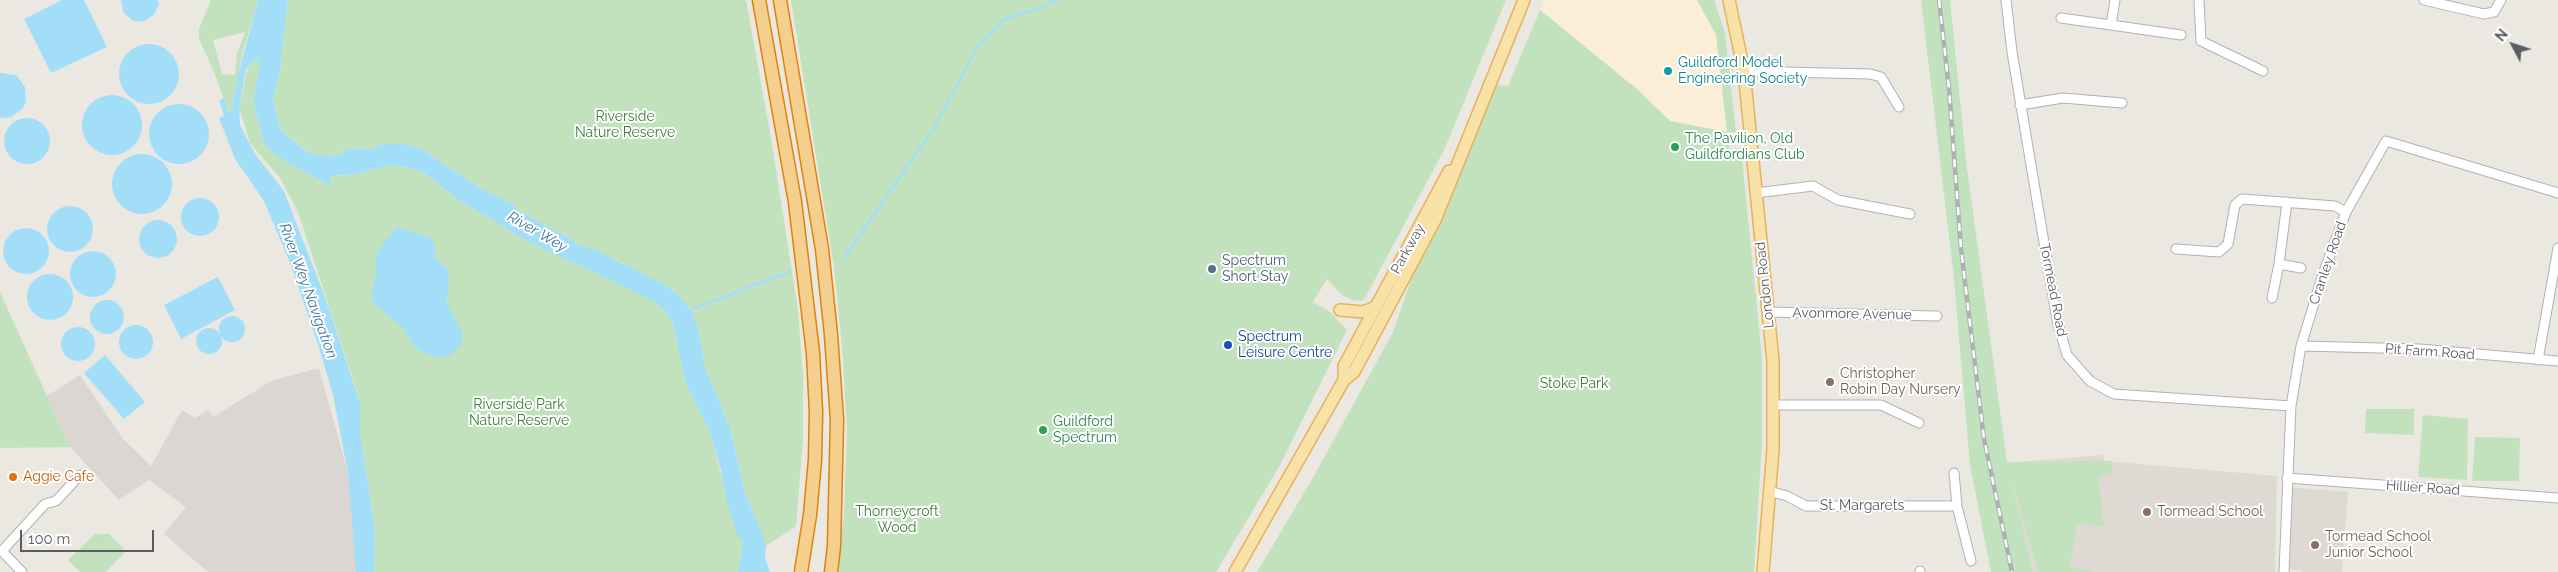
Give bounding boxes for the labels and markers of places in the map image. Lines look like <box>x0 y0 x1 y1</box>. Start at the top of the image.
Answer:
place label: Guildford Model Engineering Society <box>1678 55 1807 88</box>
marker: Guildford Model Engineering Society <box>1662 65 1674 77</box>
place label: The Pavilion, Old Guildfordians Club <box>1685 131 1805 164</box>
marker: The Pavilion, Old Guildfordians Club <box>1669 141 1681 153</box>
place label: Spectrum Short Stay <box>1222 253 1288 286</box>
marker: Spectrum Short Stay <box>1206 263 1218 275</box>
place label: Spectrum Leisure Centre <box>1238 329 1332 362</box>
marker: Spectrum Leisure Centre <box>1222 339 1234 351</box>
place label: Christopher Robin Day Nursery <box>1840 366 1961 398</box>
marker: Christopher Robin Day Nursery <box>1824 376 1836 388</box>
place label: Guildford Spectrum <box>1053 414 1117 447</box>
marker: Guildford Spectrum <box>1037 424 1049 436</box>
place label: Aggie Cafe <box>23 469 94 485</box>
marker: Aggie Cafe <box>7 471 19 483</box>
place label: Tormead School <box>2157 504 2263 520</box>
marker: Tormead School <box>2141 506 2153 518</box>
place label: Tormead School Junior School <box>2325 529 2431 562</box>
marker: Tormead School Junior School <box>2309 539 2321 551</box>

